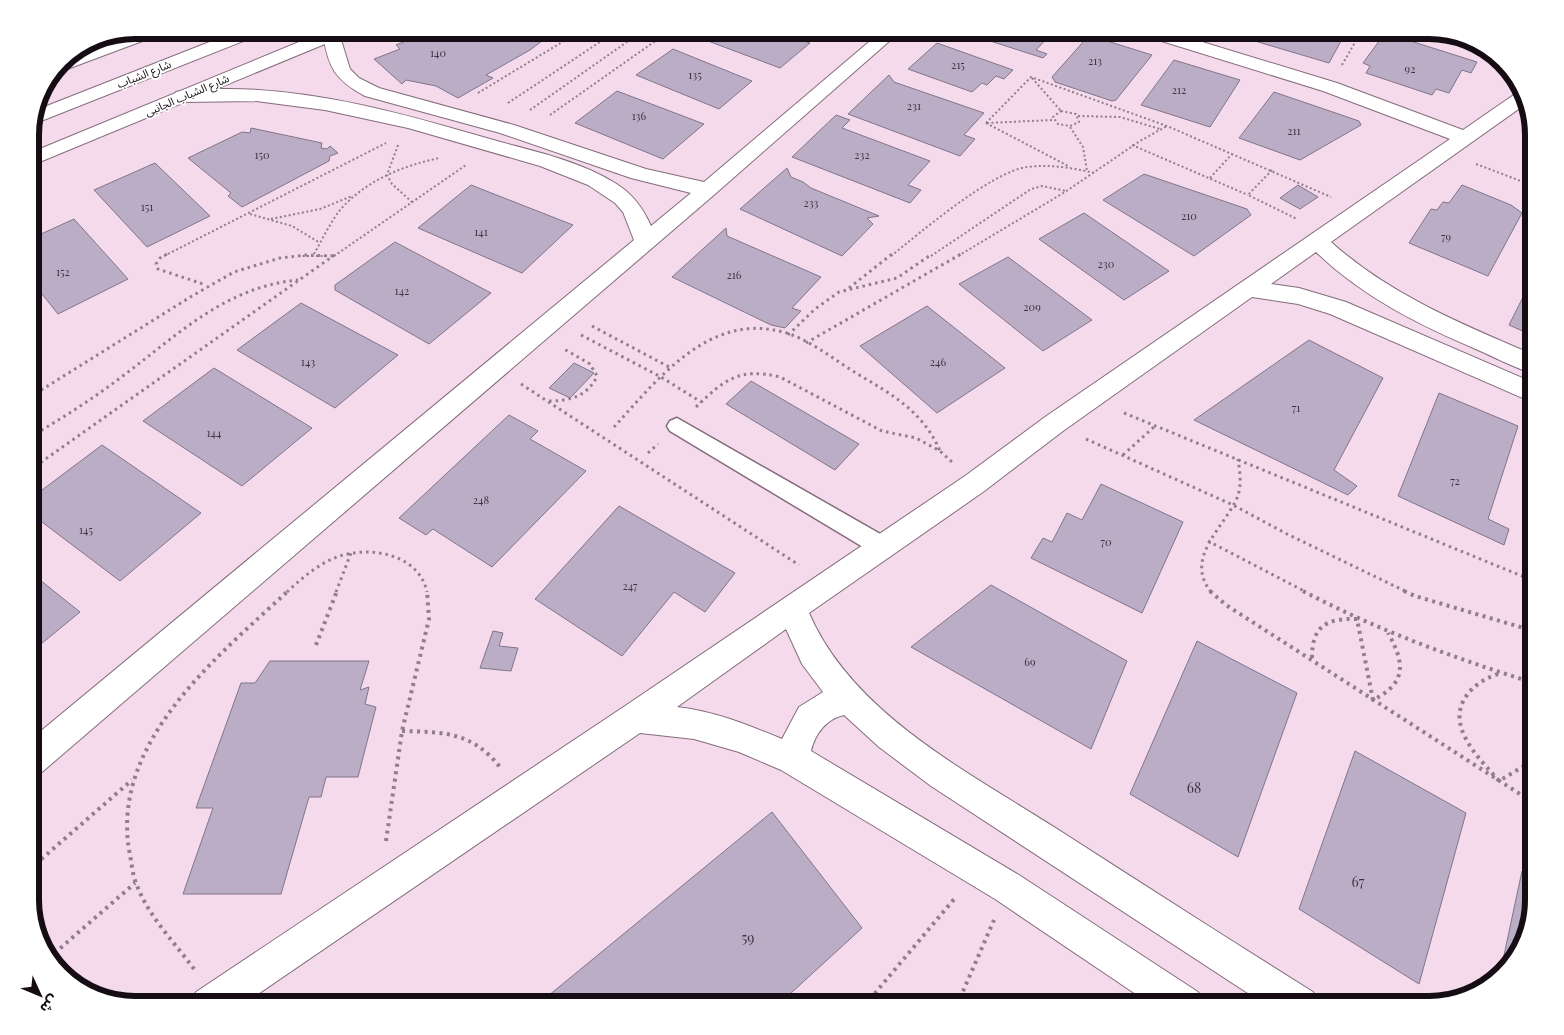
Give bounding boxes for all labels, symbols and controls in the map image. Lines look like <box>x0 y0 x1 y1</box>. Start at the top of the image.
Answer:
house number: 140 <box>430 45 446 60</box>
house number: 213 <box>1088 53 1102 68</box>
street label: شارع الشباب <box>115 56 174 92</box>
house number: 215 <box>951 57 965 72</box>
house number: 92 <box>1405 61 1415 76</box>
house number: 135 <box>688 67 702 82</box>
street label: شارع الشباب الجانبى <box>142 70 232 120</box>
house number: 212 <box>1172 82 1186 97</box>
house number: 231 <box>907 98 921 113</box>
house number: 136 <box>632 108 647 123</box>
house number: 211 <box>1287 123 1301 138</box>
house number: 150 <box>254 147 270 162</box>
house number: 232 <box>854 147 870 162</box>
house number: 233 <box>803 195 819 210</box>
house number: 151 <box>141 199 153 214</box>
house number: 210 <box>1181 208 1197 223</box>
house number: 141 <box>474 224 488 239</box>
house number: 79 <box>1441 229 1451 244</box>
house number: 230 <box>1098 256 1115 271</box>
house number: 152 <box>56 264 70 279</box>
house number: 216 <box>726 267 742 282</box>
house number: 142 <box>395 283 409 298</box>
house number: 209 <box>1023 299 1041 314</box>
house number: 143 <box>301 354 315 369</box>
house number: 246 <box>930 354 947 369</box>
house number: 71 <box>1292 400 1300 415</box>
house number: 144 <box>207 425 222 440</box>
house number: 72 <box>1450 473 1460 488</box>
house number: 248 <box>473 492 489 507</box>
house number: 145 <box>79 522 93 537</box>
house number: 70 <box>1100 534 1112 549</box>
house number: 247 <box>622 578 638 593</box>
house number: 69 <box>1024 654 1036 669</box>
house number: 68 <box>1187 778 1201 797</box>
house number: 67 <box>1352 872 1365 891</box>
house number: 59 <box>742 928 754 947</box>
north arrow <box>15 970 65 1020</box>
text: ش <box>36 991 63 1018</box>

